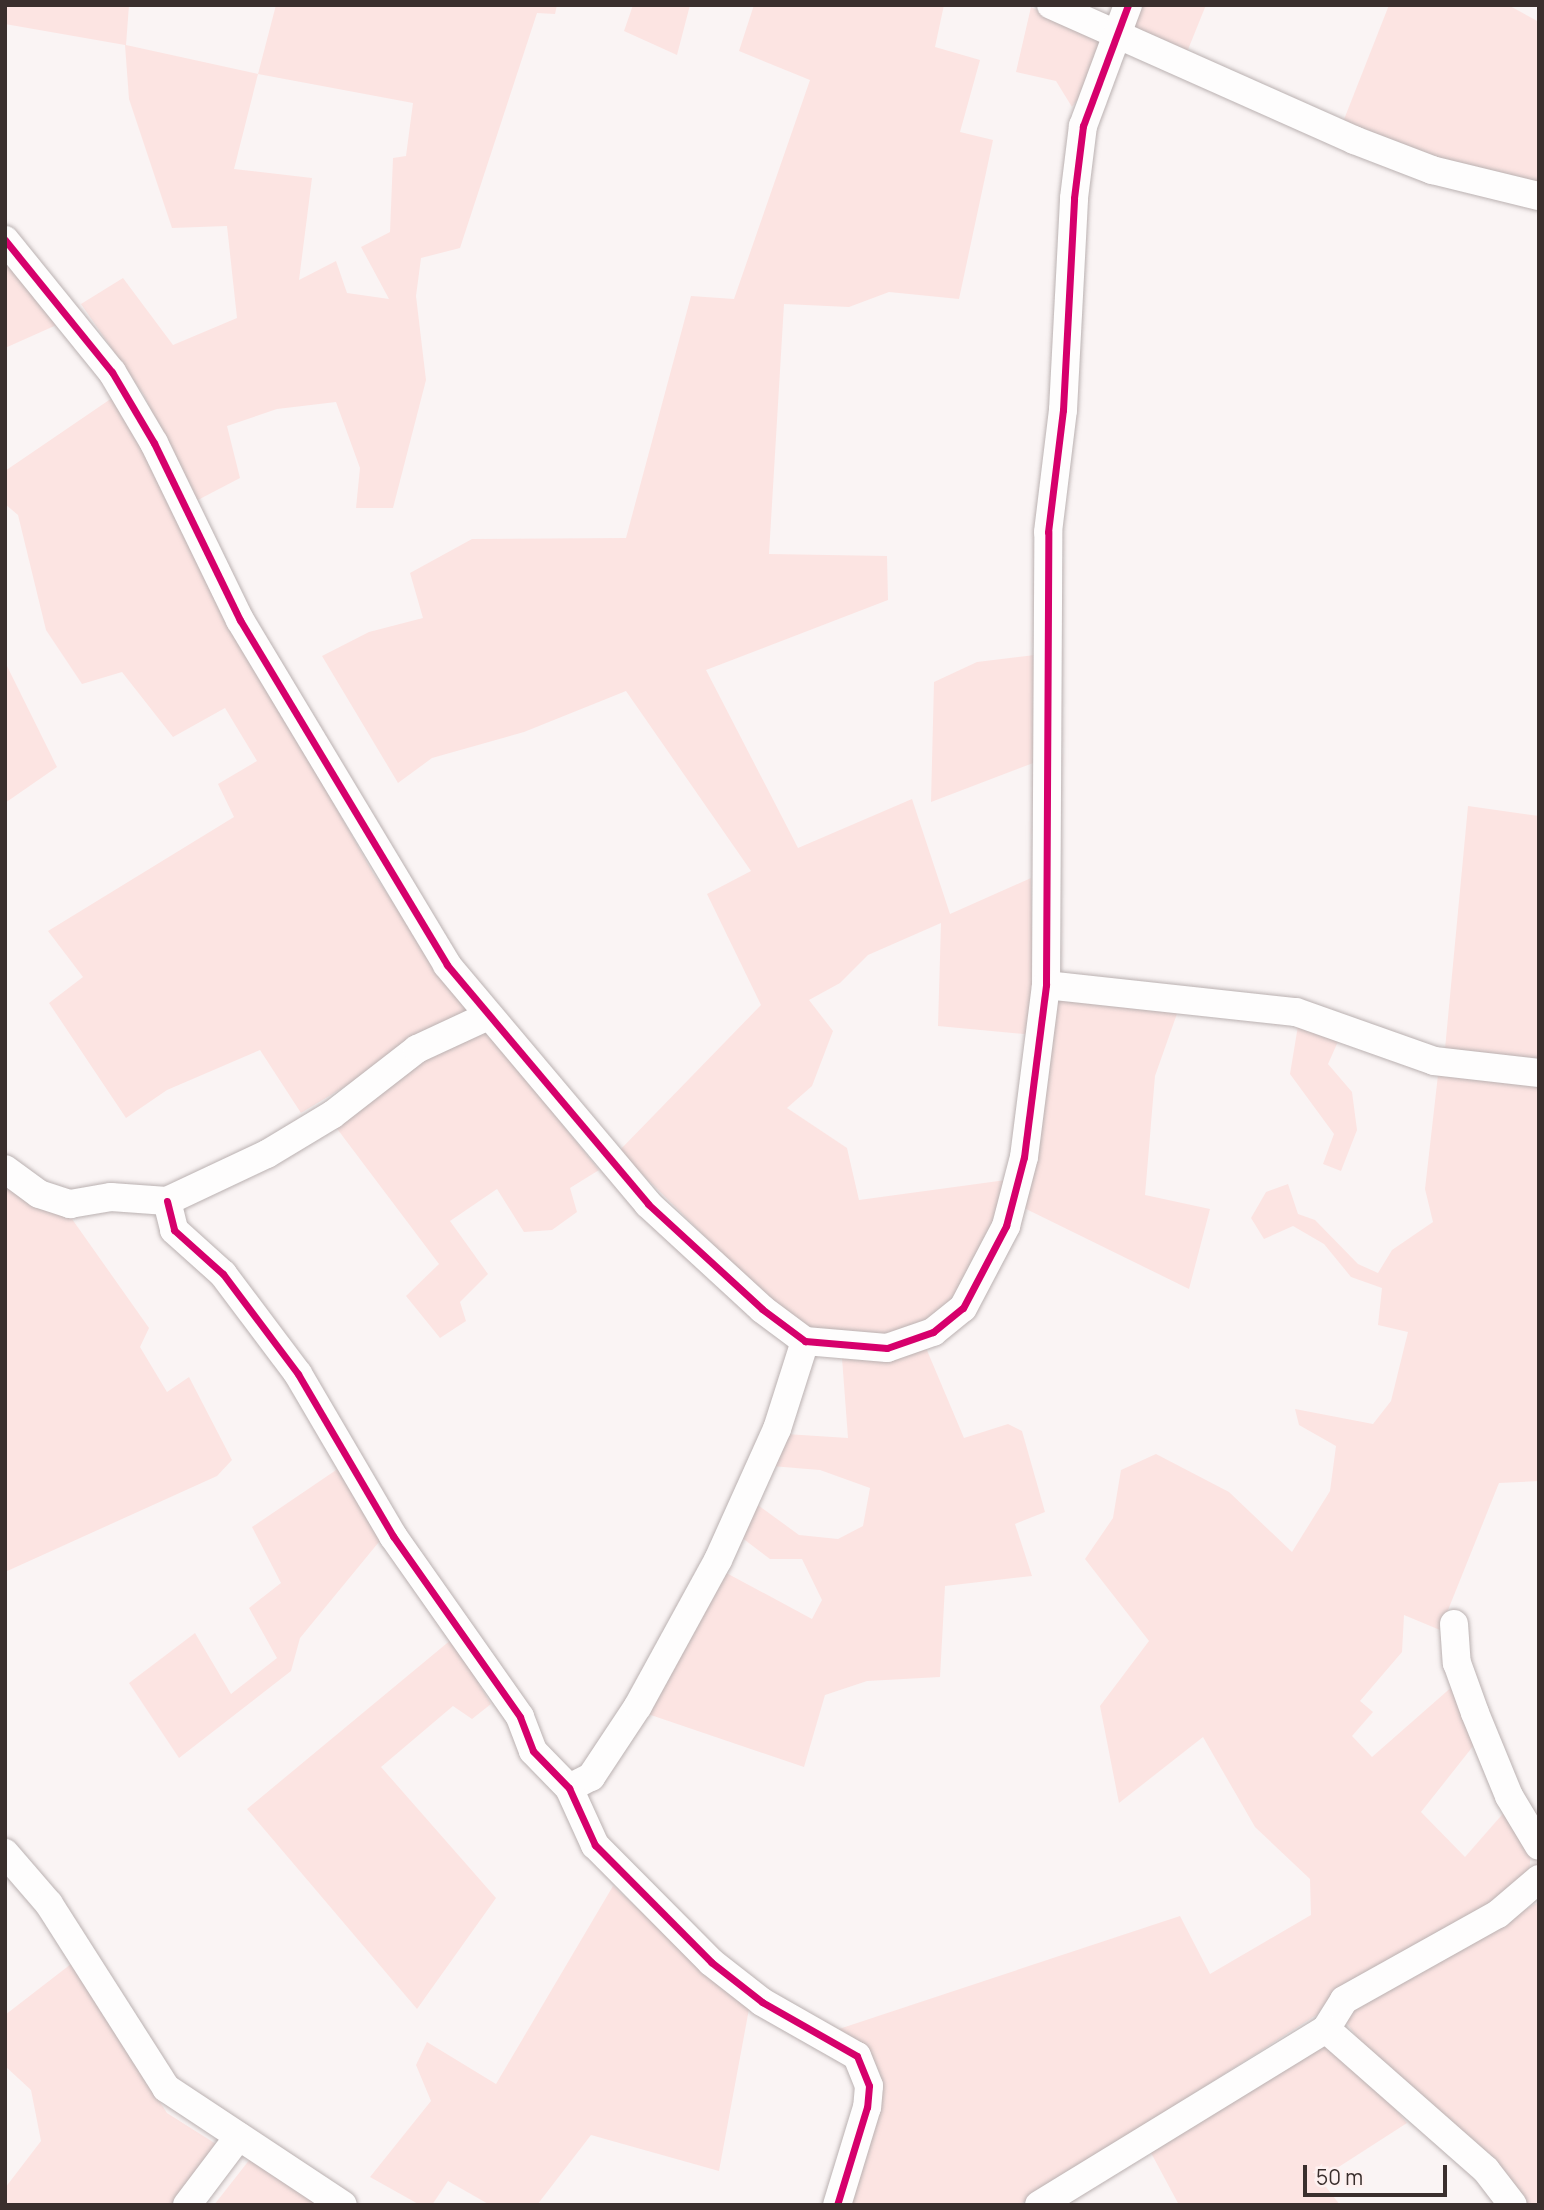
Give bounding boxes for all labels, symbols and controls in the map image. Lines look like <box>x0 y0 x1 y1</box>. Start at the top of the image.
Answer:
scale bar <box>1306 2150 1450 2194</box>
text: 50 m <box>1316 2163 1363 2191</box>

